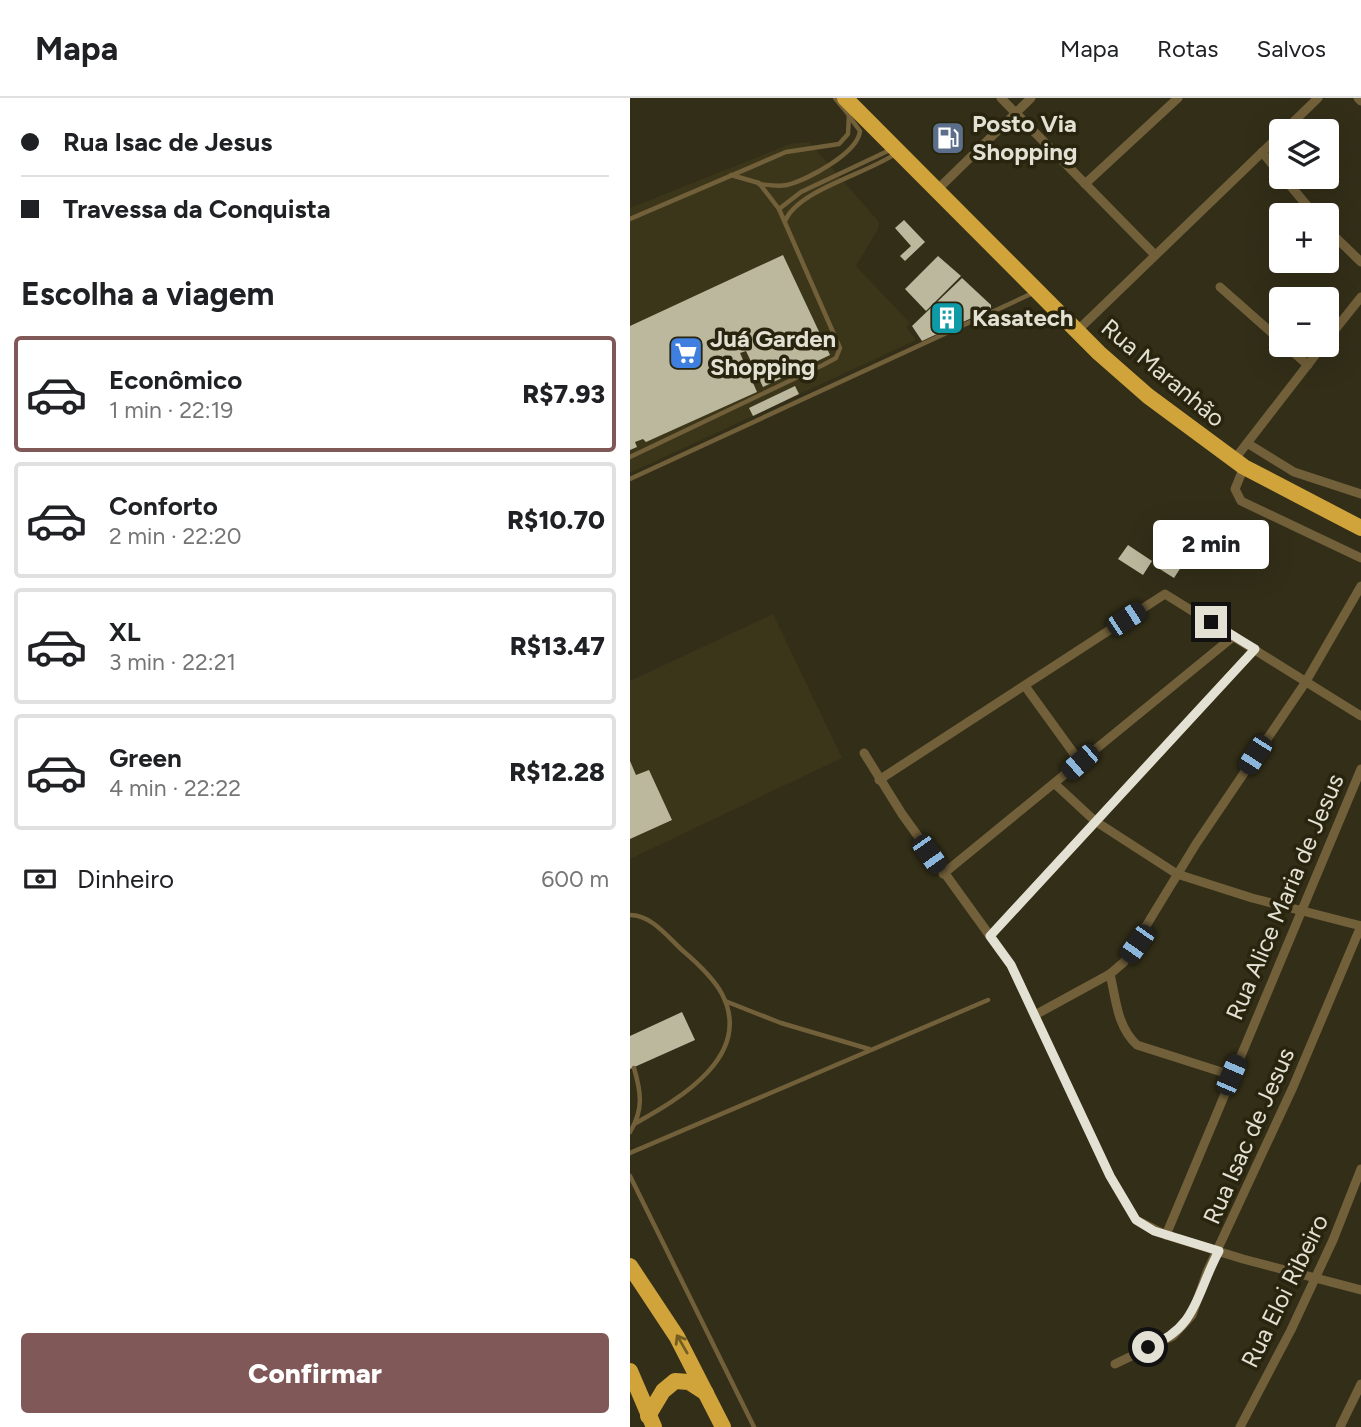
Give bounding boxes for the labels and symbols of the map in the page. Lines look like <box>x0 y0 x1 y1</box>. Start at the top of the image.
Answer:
place label: Posto Via Shopping <box>972 109 1077 166</box>
fuel station icon: Posto Via Shopping <box>929 119 967 157</box>
building icon: Kasatech <box>928 299 966 337</box>
place label: Kasatech <box>972 303 1074 332</box>
street label: Rua Maranhão <box>1096 313 1231 433</box>
place label: Juá Garden Shopping <box>710 324 836 381</box>
supermarket icon: Juá Garden Shopping <box>667 334 705 372</box>
callout: 2 min <box>1153 520 1269 570</box>
car <box>1103 599 1150 639</box>
route end <box>1195 606 1227 638</box>
car <box>1235 732 1276 778</box>
car <box>1058 740 1103 784</box>
street label: Rua Alice Maria de Jesus <box>1220 769 1350 1024</box>
car <box>909 831 950 877</box>
car <box>1117 921 1158 967</box>
street label: Rua Isac de Jesus <box>1197 1043 1300 1228</box>
car <box>1214 1052 1249 1098</box>
street label: Rua Eloi Ribeiro <box>1235 1209 1334 1372</box>
route start <box>1132 1331 1164 1363</box>
one-way arrow <box>674 1335 688 1355</box>

